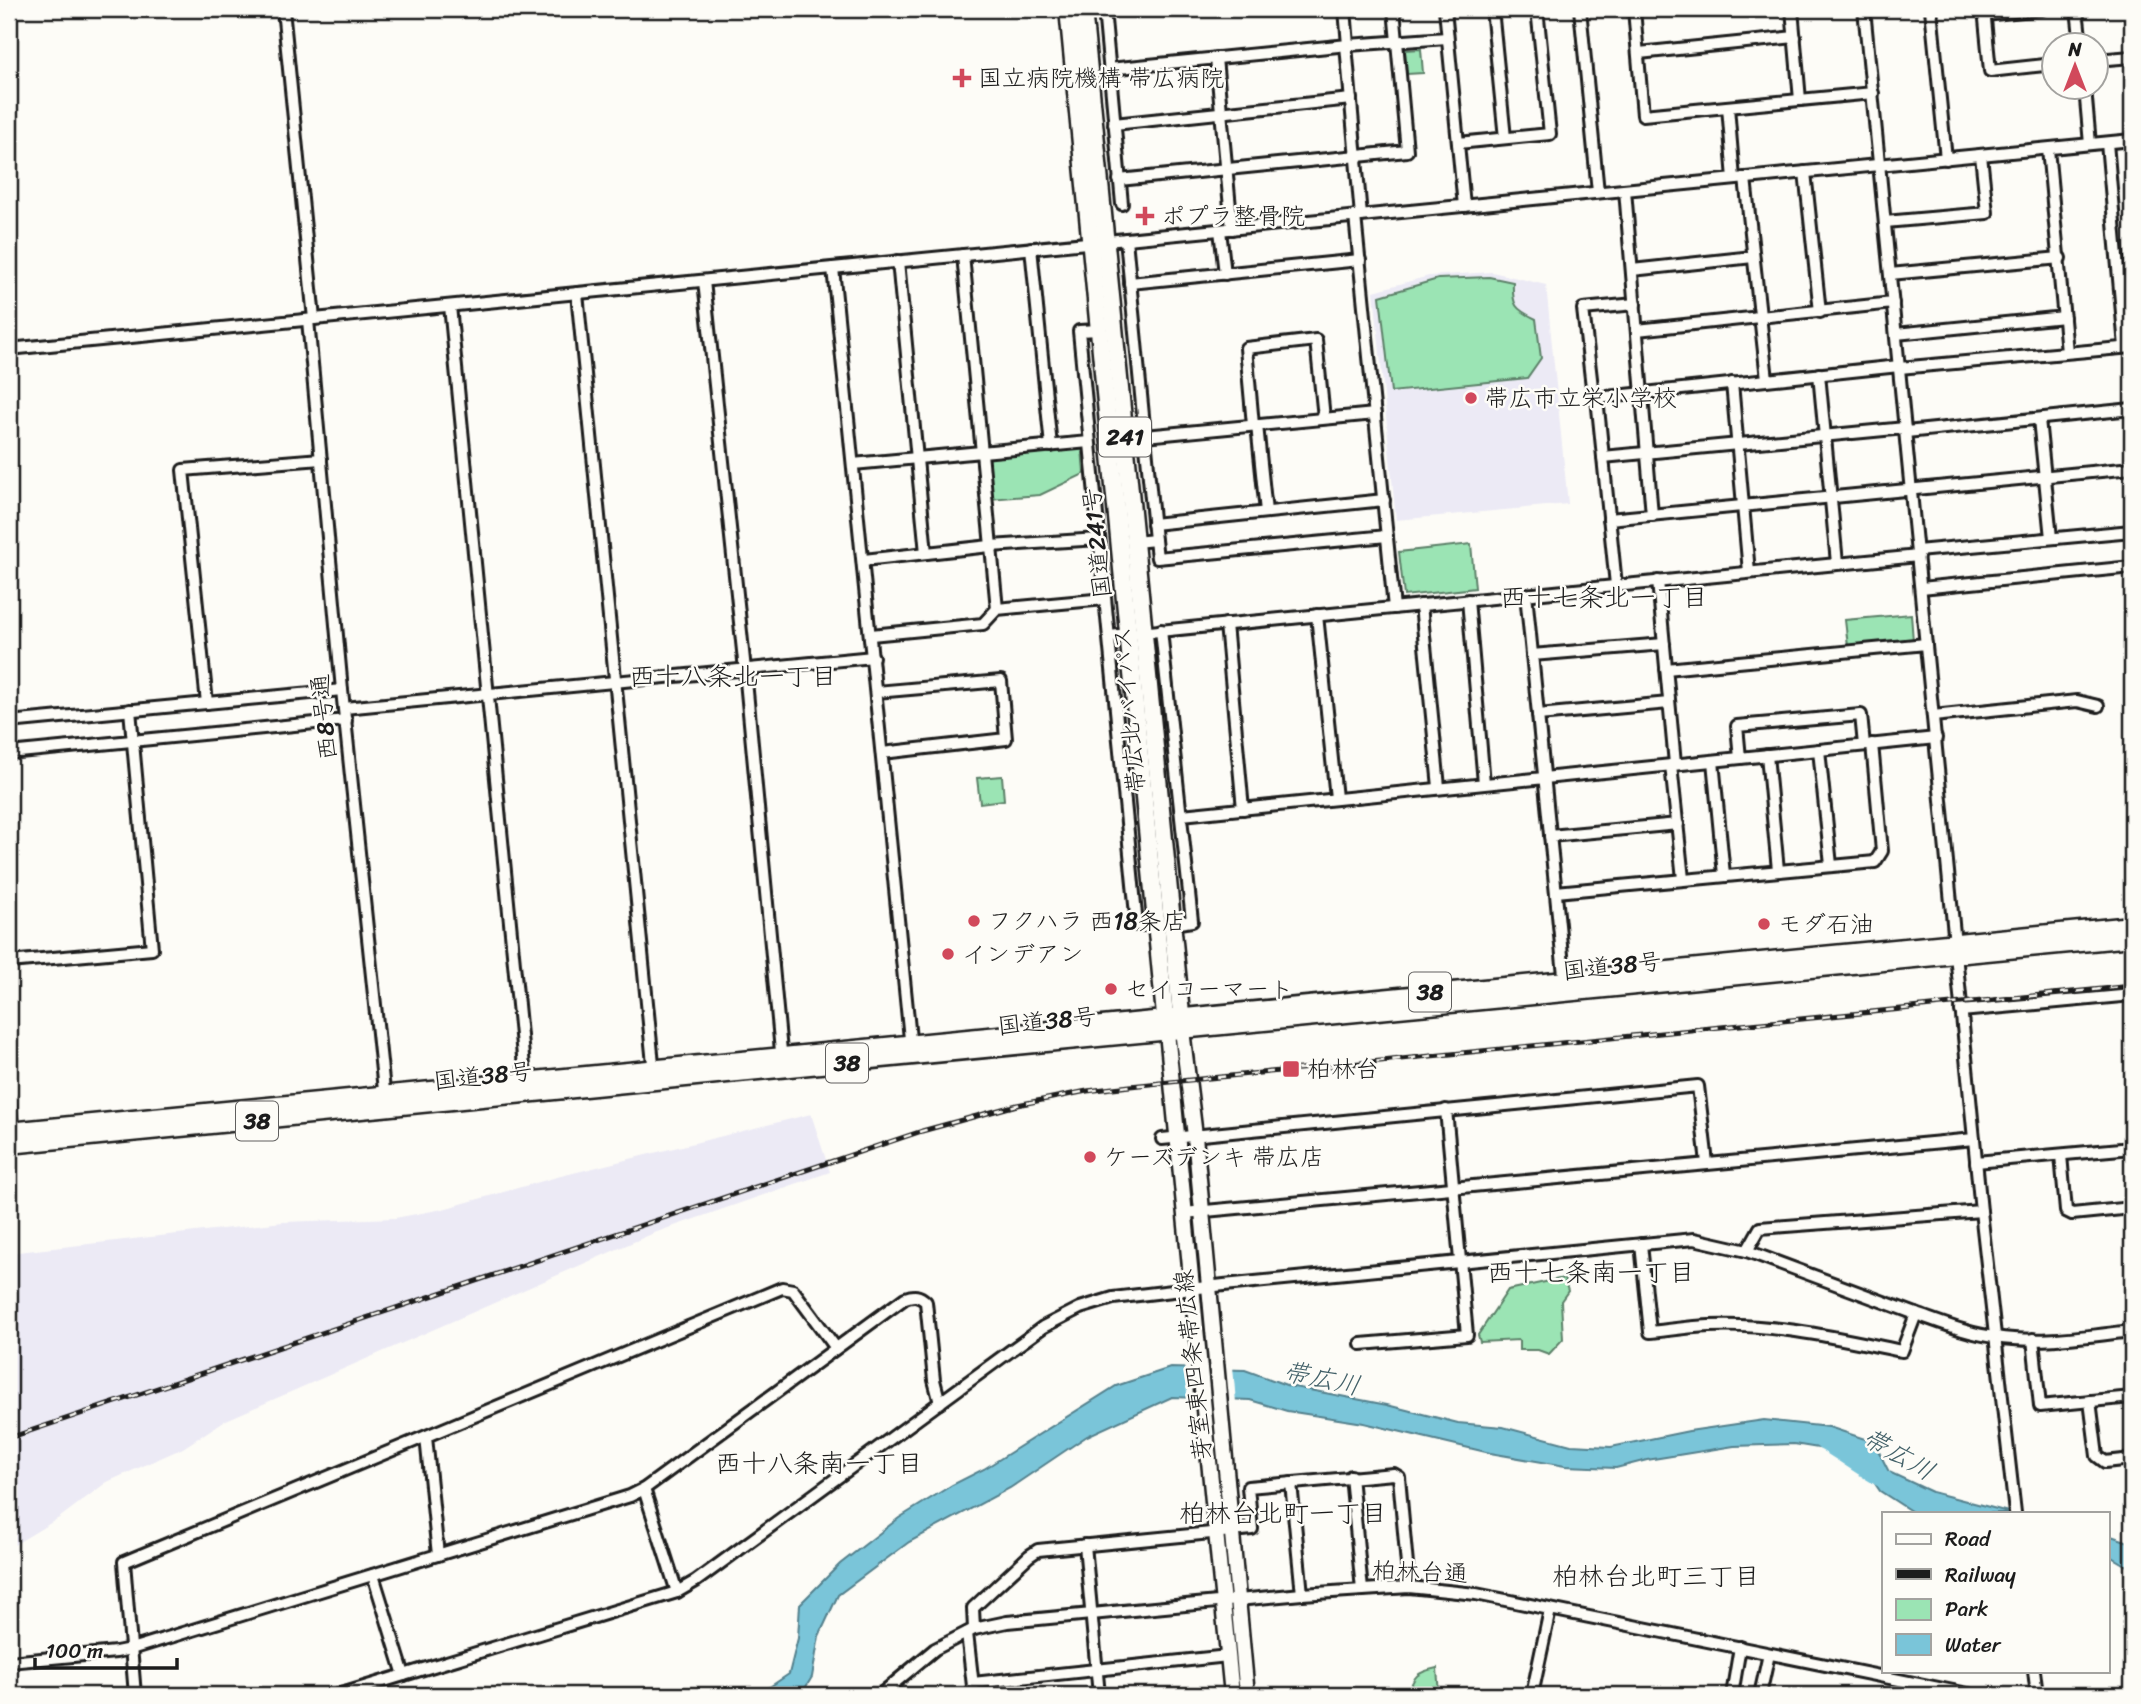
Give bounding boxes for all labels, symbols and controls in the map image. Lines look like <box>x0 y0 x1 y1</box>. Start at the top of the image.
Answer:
north arrow <box>2039 32 2110 102</box>
text: N <box>2067 33 2082 66</box>
place label: 国立病院機構 帯広病院 <box>978 57 1224 99</box>
marker: 国立病院機構 帯広病院 <box>952 68 972 88</box>
place label: ポプラ整骨院 <box>1161 195 1305 237</box>
marker: ポプラ整骨院 <box>1135 206 1155 226</box>
place label: 帯広市立栄小学校 <box>1485 377 1677 419</box>
marker: 帯広市立栄小学校 <box>1463 390 1479 406</box>
road number: 241 <box>1099 418 1151 457</box>
street label: 国道241号 <box>1070 486 1124 600</box>
district label: 西十七条北一丁目 <box>1500 574 1708 620</box>
street label: 帯広北バイパス <box>1101 625 1157 795</box>
district label: 西十八条北一丁目 <box>629 653 837 699</box>
street label: 西8号通 <box>299 672 349 762</box>
place label: フクハラ 西18条店 <box>988 900 1186 942</box>
place label: モダ石油 <box>1778 903 1874 945</box>
marker: フクハラ 西18条店 <box>966 913 982 929</box>
marker: モダ石油 <box>1756 916 1772 932</box>
place label: インデアン <box>962 933 1083 975</box>
street label: 国道38号 <box>1560 940 1664 992</box>
marker: インデアン <box>940 946 956 962</box>
place label: セイコーマート <box>1125 968 1293 1010</box>
road number: 38 <box>1409 973 1451 1012</box>
marker: セイコーマート <box>1103 981 1119 997</box>
street label: 国道38号 <box>995 995 1099 1047</box>
road number: 38 <box>826 1044 868 1082</box>
place label: 柏林台 <box>1307 1048 1379 1090</box>
street label: 国道38号 <box>431 1050 535 1102</box>
marker: 柏林台 <box>1281 1059 1301 1079</box>
road number: 38 <box>236 1102 278 1140</box>
place label: ケーズデンキ 帯広店 <box>1104 1136 1324 1178</box>
marker: ケーズデンキ 帯広店 <box>1082 1149 1098 1165</box>
district label: 西十七条南一丁目 <box>1487 1249 1695 1295</box>
street label: 芽室東四条帯広線 <box>1162 1267 1224 1463</box>
water label: 帯広川 <box>1279 1347 1365 1409</box>
water label: 帯広川 <box>1854 1415 1944 1493</box>
district label: 西十八条南一丁目 <box>715 1440 923 1486</box>
district label: 柏林台北町一丁目 <box>1179 1490 1387 1536</box>
legend <box>1882 1512 2110 1672</box>
text: Road <box>1945 1520 1992 1558</box>
street label: 柏林台通 <box>1371 1549 1469 1595</box>
district label: 柏林台北町三丁目 <box>1552 1553 1760 1599</box>
text: Railway <box>1945 1556 2016 1594</box>
text: Park <box>1945 1590 1988 1628</box>
text: Water <box>1945 1626 2002 1664</box>
scale bar <box>35 1627 177 1671</box>
text: 100 m <box>46 1632 103 1670</box>

